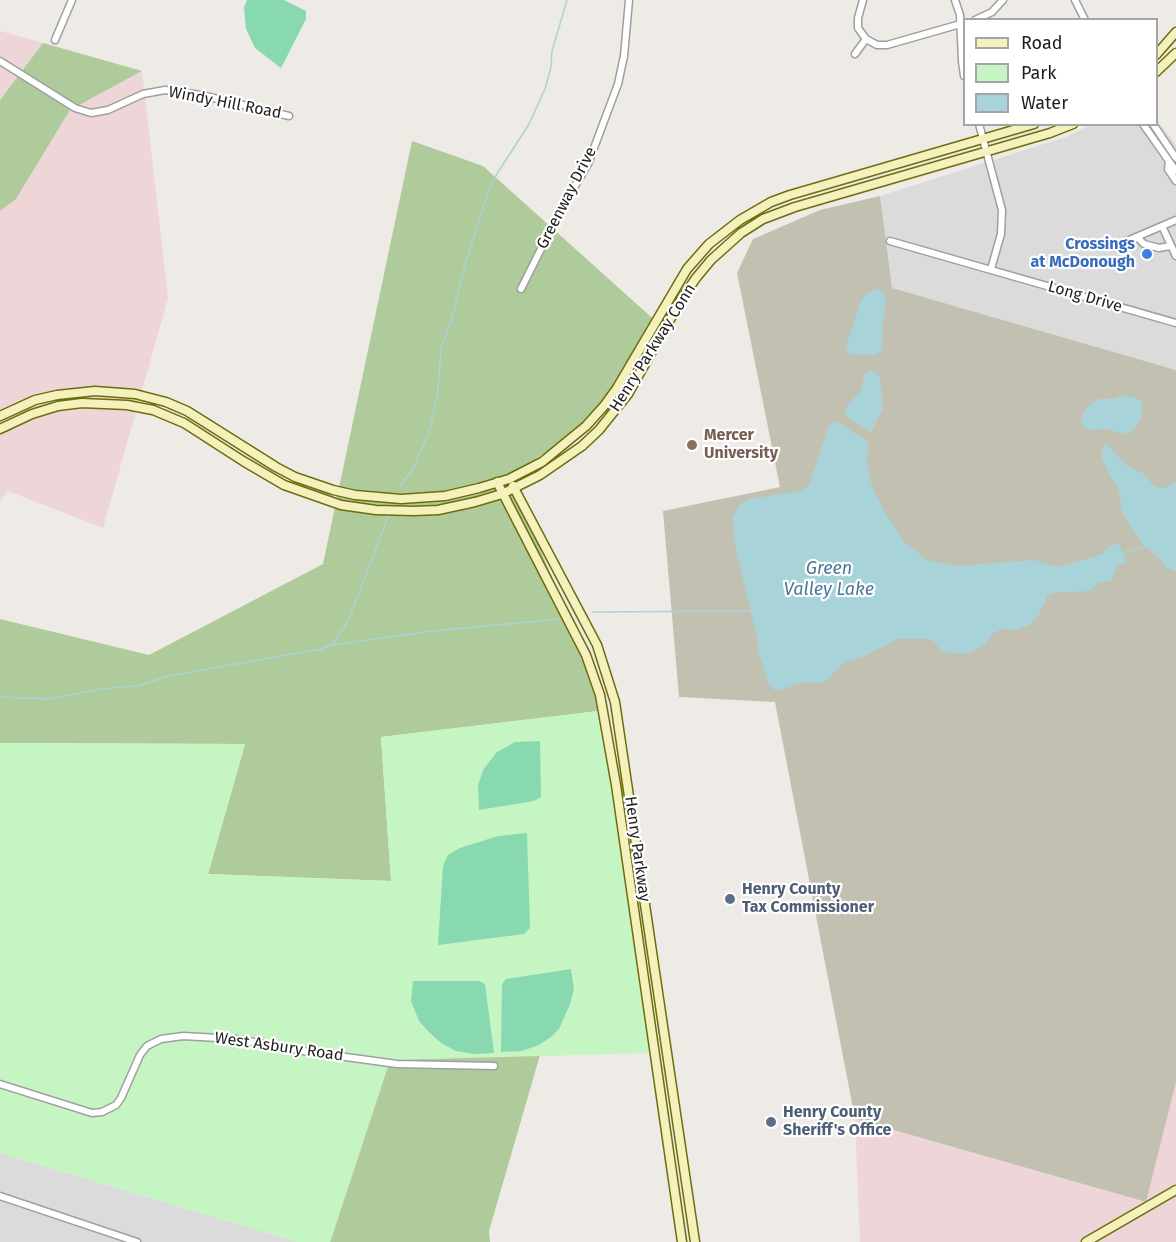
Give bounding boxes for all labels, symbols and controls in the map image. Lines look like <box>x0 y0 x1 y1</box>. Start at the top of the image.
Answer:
legend <box>963 18 1158 126</box>
text: Road <box>1021 32 1063 54</box>
text: Park <box>1021 62 1056 84</box>
street label: Windy Hill Road <box>167 83 283 123</box>
text: Water <box>1021 92 1068 114</box>
street label: Greenway Drive <box>533 144 601 252</box>
place label: Crossings at McDonough <box>1030 235 1135 273</box>
marker: Crossings at McDonough <box>1140 247 1154 261</box>
street label: Long Drive <box>1046 277 1124 317</box>
street label: Henry Parkway Conn <box>606 280 700 416</box>
place label: Mercer University <box>704 426 778 464</box>
marker: Mercer University <box>685 438 699 452</box>
water label: Green Valley Lake <box>784 558 874 600</box>
street label: Henry Parkway <box>620 795 654 903</box>
place label: Henry County Tax Commissioner <box>742 880 874 918</box>
marker: Henry County Tax Commissioner <box>723 892 737 906</box>
street label: West Asbury Road <box>213 1028 345 1066</box>
place label: Henry County Sheriff's Office <box>783 1103 891 1141</box>
marker: Henry County Sheriff's Office <box>764 1115 778 1129</box>

